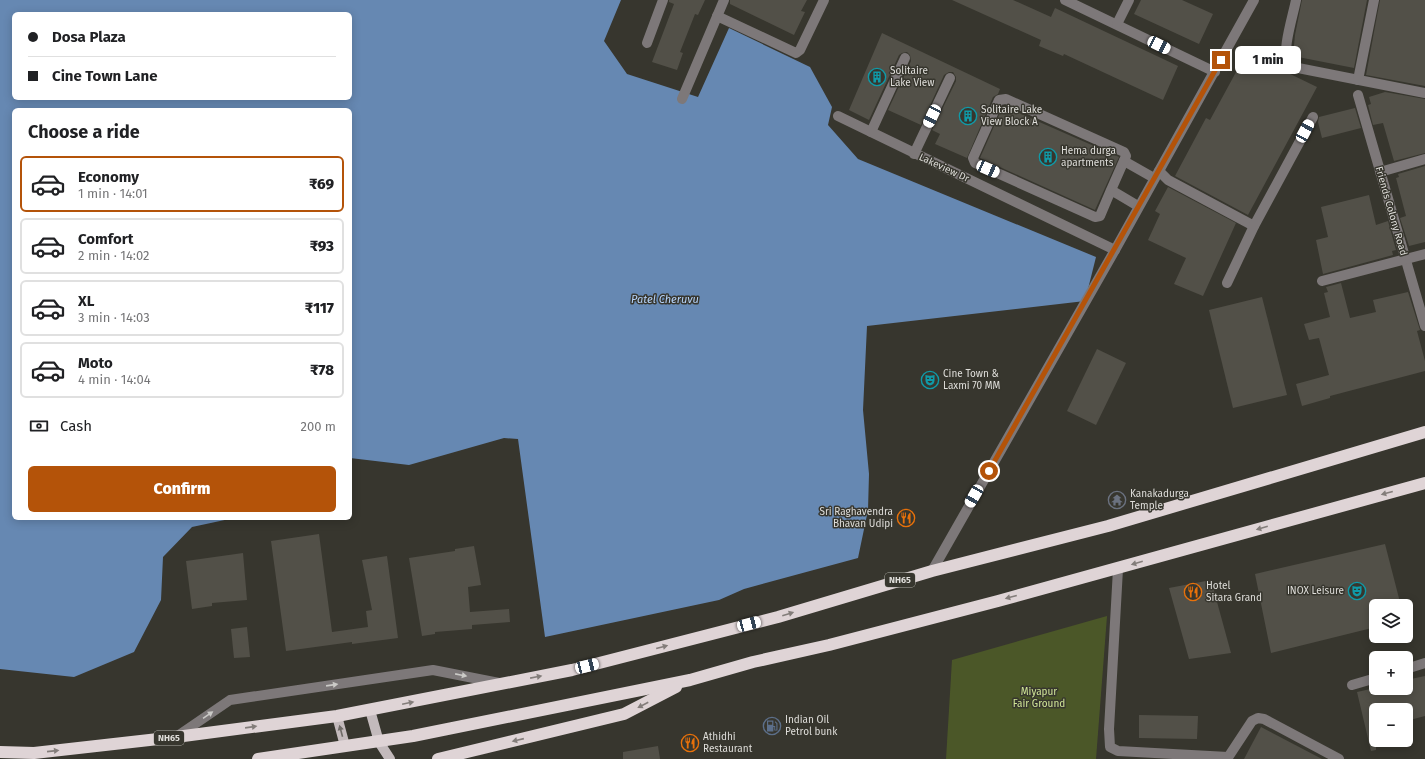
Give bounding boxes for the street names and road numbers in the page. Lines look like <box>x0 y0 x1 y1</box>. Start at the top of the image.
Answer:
street label: Lakeview Dr <box>917 151 971 185</box>
street label: Friends Colony Road <box>1373 165 1409 257</box>
road number: NH65 <box>885 573 915 587</box>
road number: NH65 <box>154 731 184 745</box>

